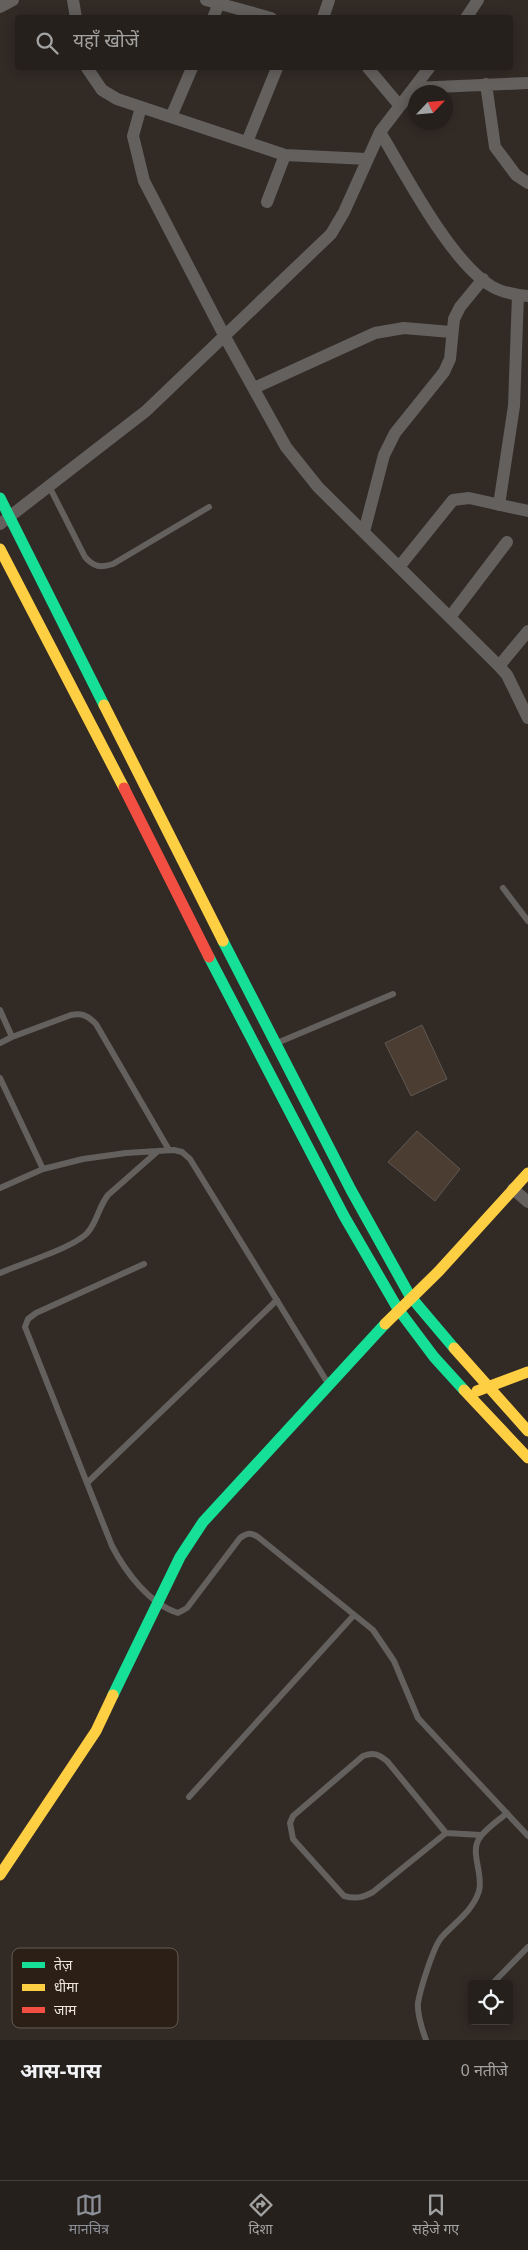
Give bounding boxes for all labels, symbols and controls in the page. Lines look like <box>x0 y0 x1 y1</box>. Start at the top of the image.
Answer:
search box <box>15 15 513 70</box>
icon: search <box>33 29 61 57</box>
text: यहाँ खोजें <box>73 30 139 51</box>
north arrow <box>408 85 453 130</box>
legend <box>12 1948 178 2028</box>
text: तेज़ <box>54 1956 73 1973</box>
text: धीमा <box>54 1979 79 1995</box>
map controls <box>468 1980 513 2025</box>
button: locate <box>468 1980 513 2025</box>
text: जाम <box>54 2002 77 2018</box>
text: आस-पास <box>20 2059 101 2082</box>
text: 0 नतीजे <box>461 2062 508 2079</box>
tab: मानचित्र <box>69 2191 109 2240</box>
tab: दिशा <box>247 2191 275 2240</box>
tab: सहेजे गए <box>412 2191 459 2240</box>

